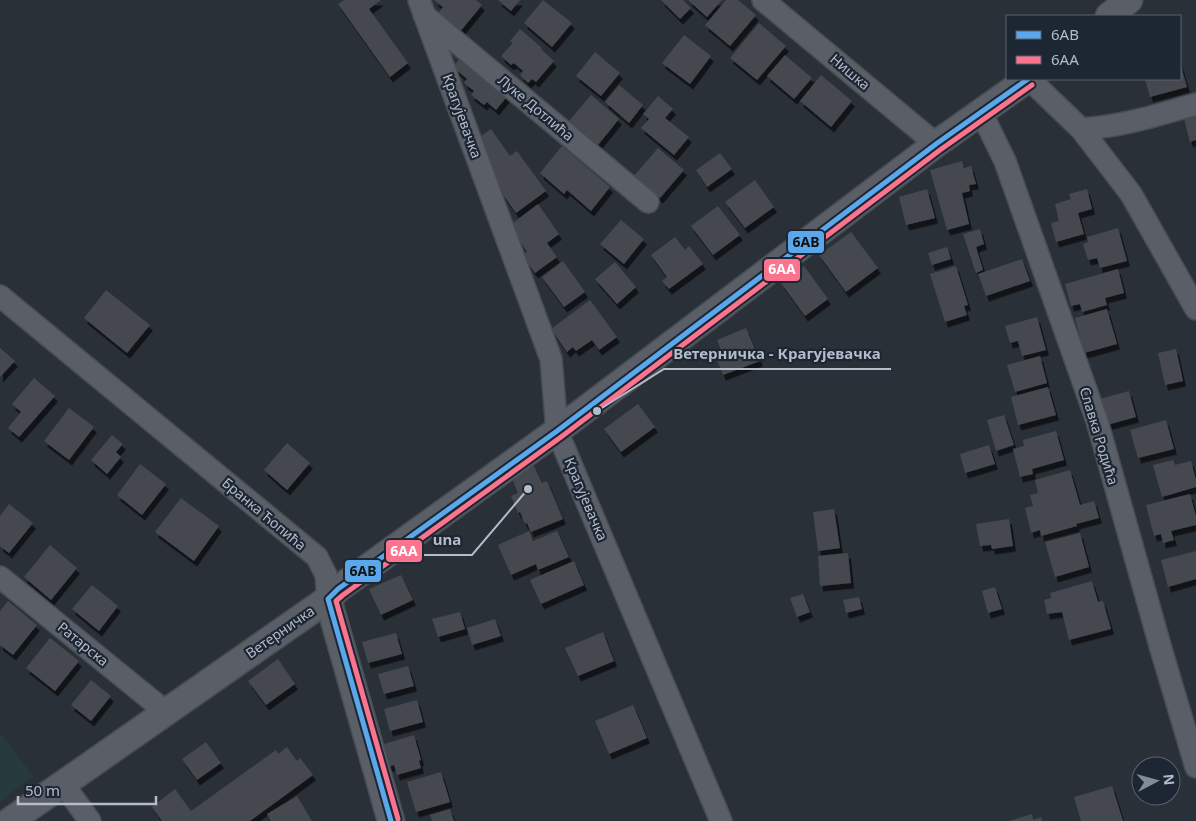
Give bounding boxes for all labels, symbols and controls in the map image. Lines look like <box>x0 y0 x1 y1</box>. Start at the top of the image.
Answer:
legend <box>1006 15 1181 80</box>
text: 6AB <box>1051 24 1079 44</box>
street label: Нишка <box>826 49 874 94</box>
text: 6AA <box>1051 49 1079 69</box>
street label: Луке Дотлића <box>495 70 578 145</box>
street label: Крагујевачка <box>438 71 487 161</box>
line badge: 6AB <box>787 230 825 254</box>
text: 6AB <box>792 232 820 251</box>
line badge: 6AA <box>763 258 801 282</box>
text: 6AA <box>768 259 796 278</box>
callout: Ветерничка - Крагујевачка <box>664 339 891 369</box>
text: Ветерничка - Крагујевачка <box>673 343 881 363</box>
street label: Славка Родића <box>1076 385 1123 487</box>
street label: Крагујевачка <box>560 454 612 543</box>
street label: Бранка Ћопића <box>218 473 310 554</box>
callout: una <box>423 525 472 555</box>
text: una <box>433 529 461 549</box>
line badge: 6AA <box>385 539 423 563</box>
text: 6AA <box>390 541 418 560</box>
line badge: 6AB <box>344 559 382 583</box>
text: 6AB <box>349 561 377 580</box>
street label: Ветерничка <box>242 601 318 662</box>
street label: Ратарска <box>54 617 113 670</box>
north arrow <box>1131 756 1181 806</box>
text: N <box>1159 773 1179 786</box>
scale bar <box>18 774 155 806</box>
text: 50 m <box>25 780 60 800</box>

